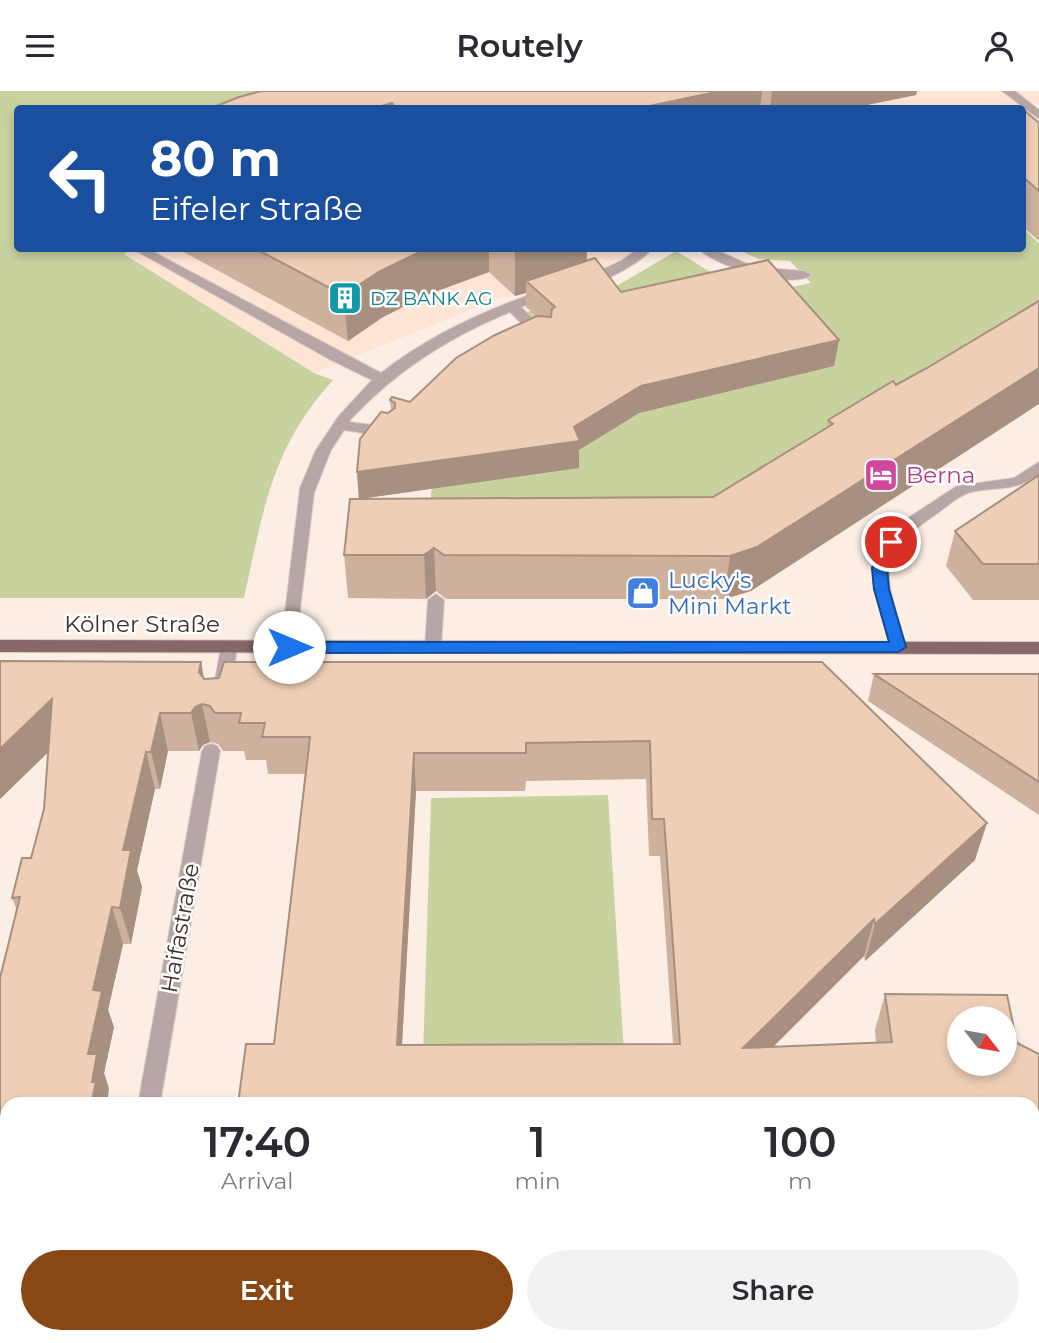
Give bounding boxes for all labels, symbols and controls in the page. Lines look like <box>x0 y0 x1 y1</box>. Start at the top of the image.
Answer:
text: Routely <box>456 26 583 65</box>
icon: menu <box>21 27 59 65</box>
icon: person <box>980 27 1018 65</box>
text: 80 m <box>150 129 281 188</box>
icon: left <box>35 133 126 224</box>
text: Eifeler Straße <box>150 189 363 228</box>
building icon: DZ BANK AG <box>326 279 364 317</box>
place label: DZ BANK AG <box>370 287 493 310</box>
hotel icon: Berna <box>862 456 900 494</box>
place label: Berna <box>906 461 975 489</box>
pin <box>861 512 921 572</box>
icon: arrive <box>872 523 910 561</box>
place label: Lucky's Mini Markt <box>668 566 792 620</box>
shop icon: Lucky's Mini Markt <box>624 574 662 612</box>
street label: Kölner Straße <box>64 610 220 638</box>
position arrow <box>252 610 326 684</box>
street label: Haifastraße <box>155 861 205 995</box>
north arrow <box>947 1006 1017 1076</box>
map controls <box>947 1006 1017 1076</box>
text: 17:40 <box>203 1116 311 1168</box>
text: 1 <box>530 1116 546 1168</box>
text: 100 <box>764 1116 837 1168</box>
text: Arrival <box>221 1167 294 1195</box>
text: min <box>515 1167 561 1195</box>
text: m <box>788 1167 813 1195</box>
button: Exit <box>21 1250 513 1330</box>
button: Share <box>527 1250 1019 1330</box>

